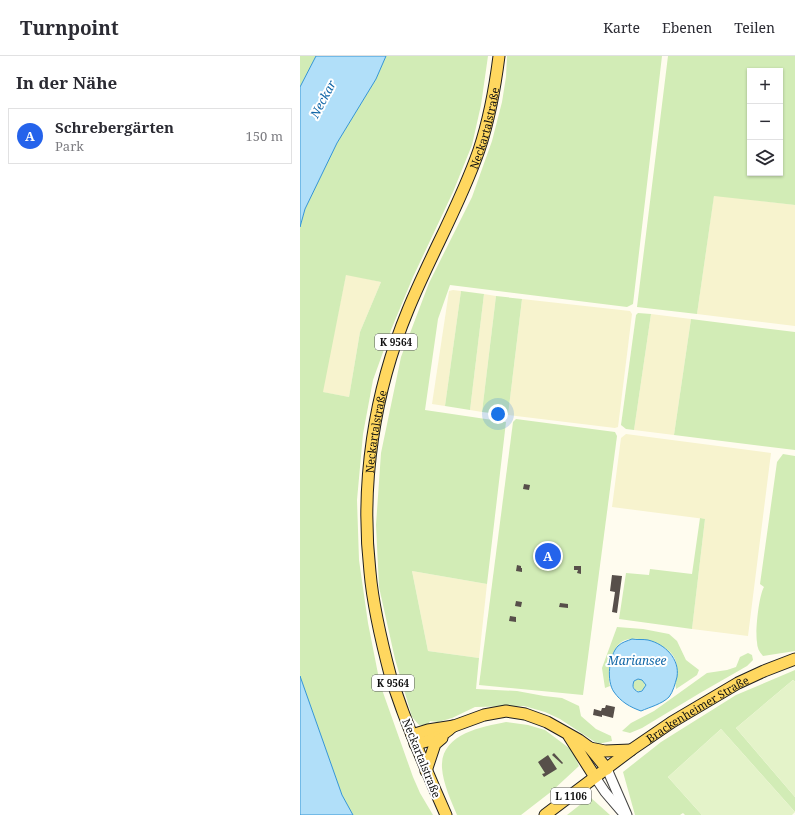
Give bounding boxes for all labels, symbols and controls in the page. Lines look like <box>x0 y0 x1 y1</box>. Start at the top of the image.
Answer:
text: Turnpoint <box>20 15 119 41</box>
text: Karte <box>603 18 640 37</box>
text: Ebenen <box>662 18 712 37</box>
text: Teilen <box>734 18 775 37</box>
map controls <box>747 68 783 176</box>
button: + <box>747 68 783 104</box>
text: In der Nähe <box>16 71 117 94</box>
water label: Neckar <box>306 77 340 122</box>
street label: Neckartalstraße <box>465 86 502 171</box>
button: − <box>747 104 783 140</box>
text: Schrebergärten <box>55 117 174 137</box>
text: A <box>25 127 35 145</box>
text: 150 m <box>246 127 283 145</box>
text: Park <box>55 137 84 155</box>
button: layers <box>747 140 783 176</box>
road number: K 9564 <box>375 334 417 350</box>
street label: Neckartalstraße <box>361 388 389 474</box>
your location <box>488 404 508 424</box>
pin: A <box>535 541 561 571</box>
water label: Mariansee <box>606 652 667 669</box>
street label: Brackenheimer Straße <box>643 672 751 745</box>
road number: K 9564 <box>372 675 414 691</box>
street label: Neckartalstraße <box>399 716 445 800</box>
road number: L 1106 <box>551 788 591 804</box>

